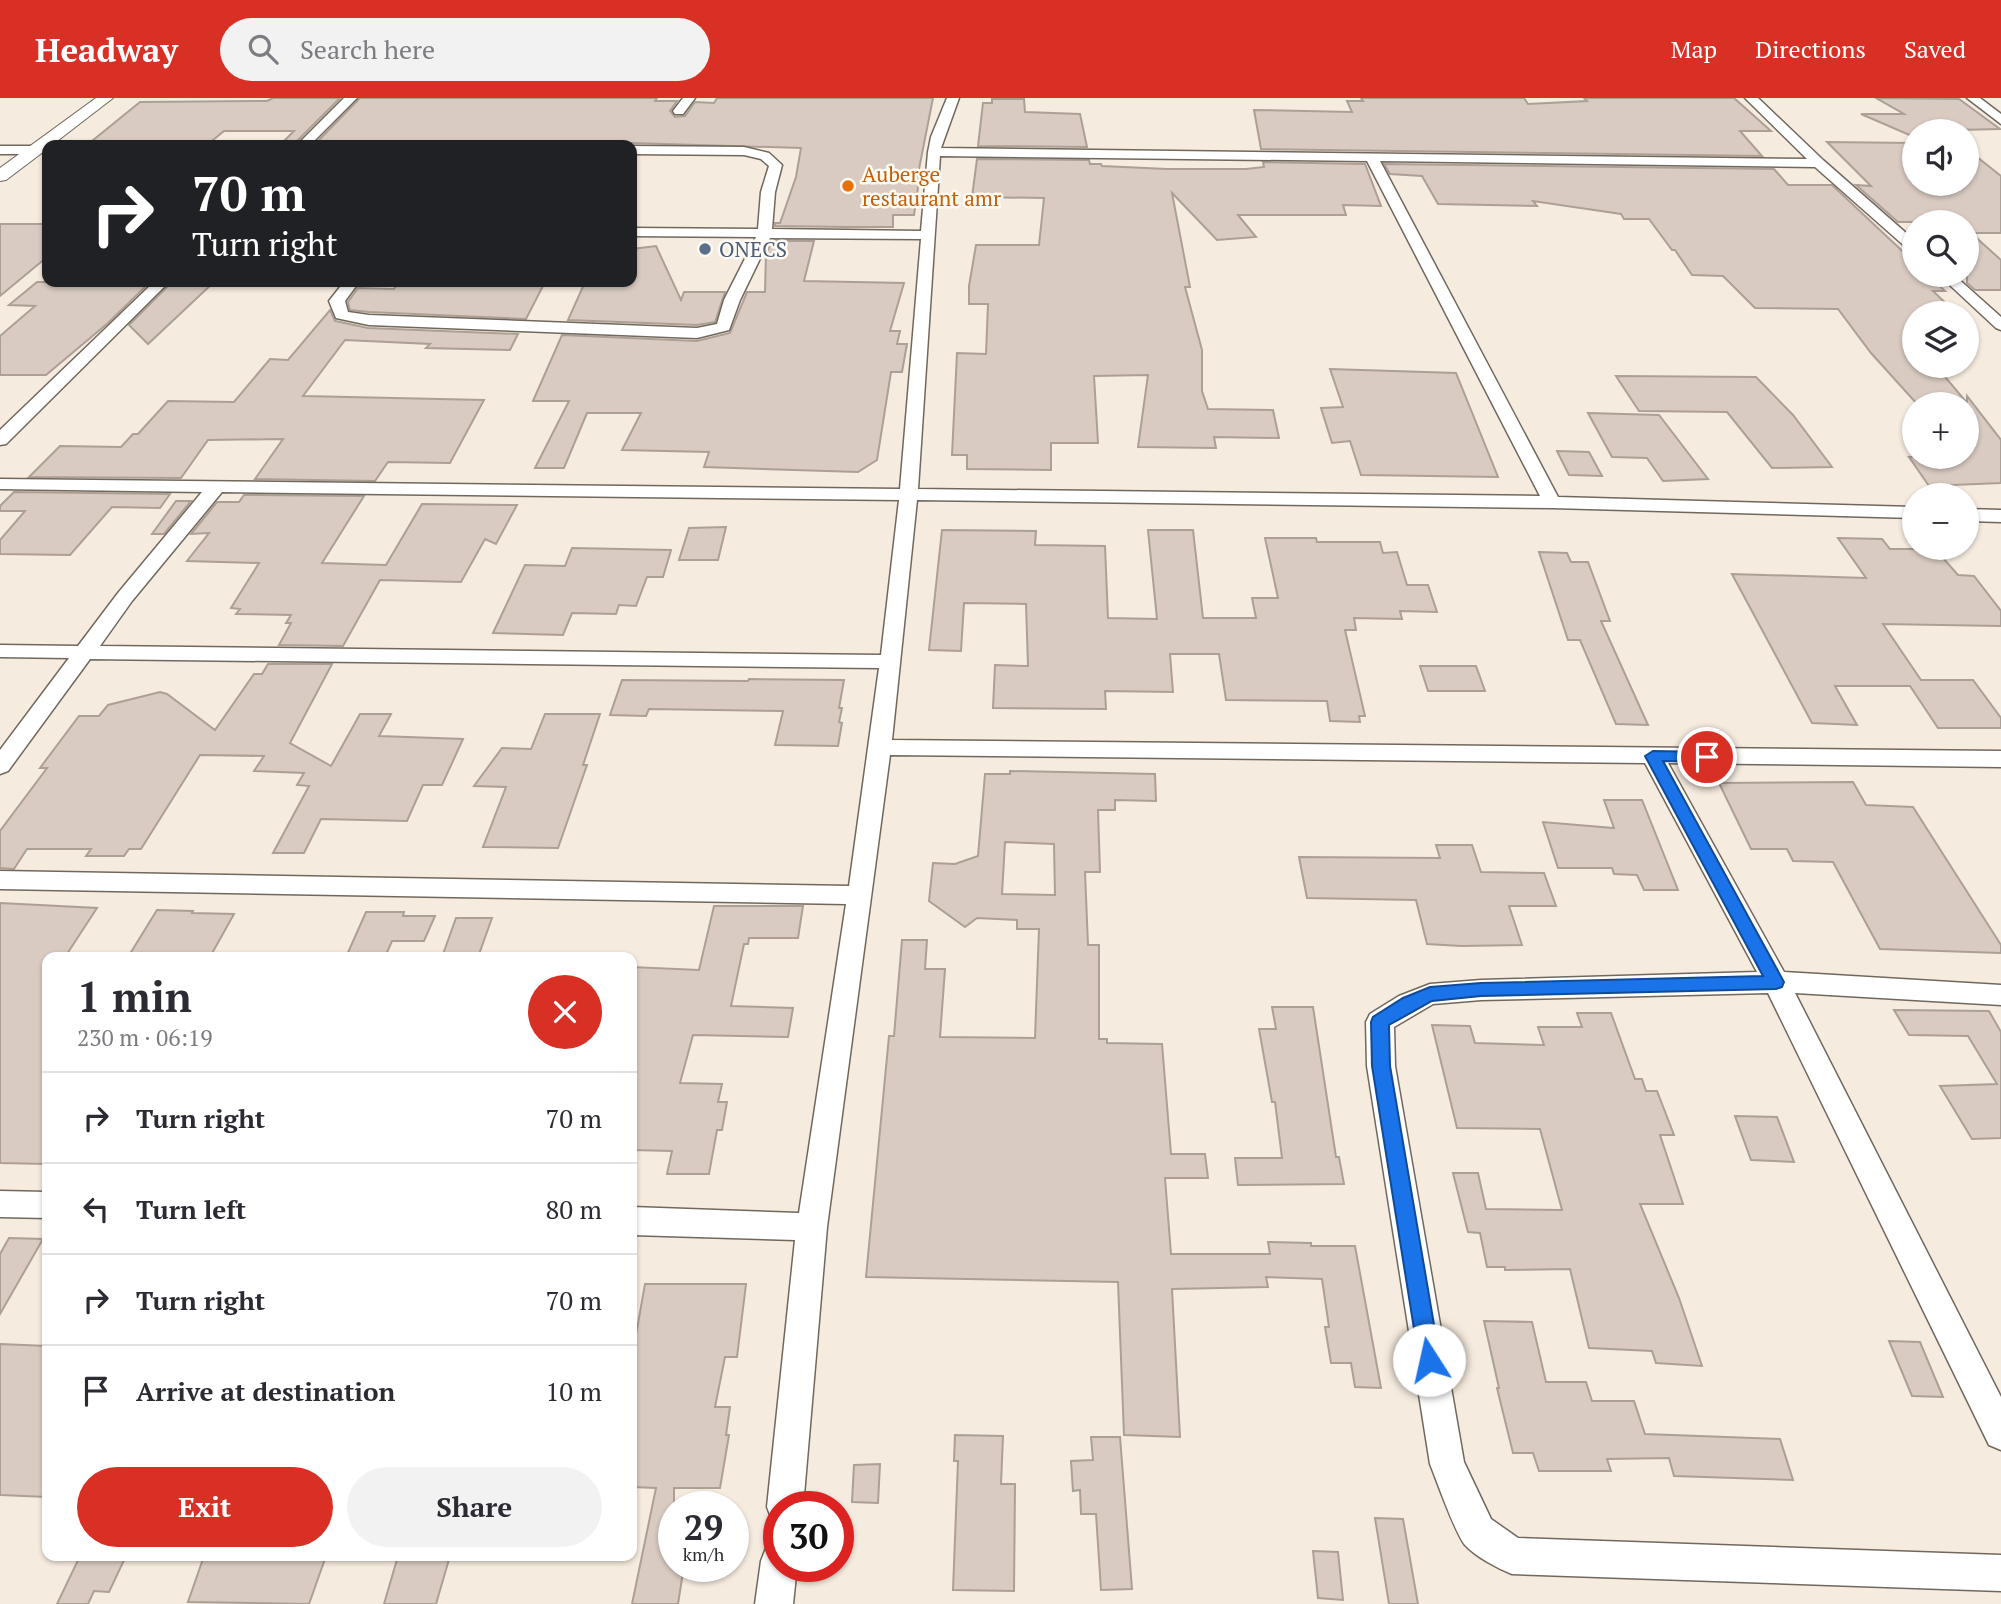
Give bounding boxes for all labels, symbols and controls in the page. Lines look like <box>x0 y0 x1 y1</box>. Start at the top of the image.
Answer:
search box <box>220 18 710 81</box>
text: Headway <box>35 28 178 71</box>
icon: search <box>244 30 282 68</box>
text: Search here <box>300 32 435 66</box>
text: Map <box>1671 33 1717 65</box>
text: Directions <box>1755 33 1866 65</box>
text: Saved <box>1904 33 1966 65</box>
map controls <box>1902 119 1979 560</box>
button: sound <box>1902 119 1979 196</box>
text: 70 m <box>192 160 306 225</box>
place label: Auberge restaurant amr <box>862 160 1001 212</box>
icon: right <box>77 168 168 259</box>
marker: Auberge restaurant amr <box>840 178 856 194</box>
button: search <box>1902 210 1979 287</box>
text: Turn right <box>192 223 338 265</box>
place label: ONECS <box>719 235 787 263</box>
marker: ONECS <box>697 241 713 257</box>
button: layers <box>1902 301 1979 378</box>
button: + <box>1902 392 1979 469</box>
button: − <box>1902 483 1979 560</box>
pin <box>1677 727 1737 787</box>
icon: arrive <box>1688 738 1726 776</box>
text: 1 min <box>77 968 192 1024</box>
button: close <box>528 975 602 1049</box>
text: 230 m · 06:19 <box>77 1022 212 1053</box>
icon: right <box>77 1099 115 1137</box>
text: Turn right <box>136 1101 265 1135</box>
text: 70 m <box>546 1101 602 1135</box>
icon: left <box>77 1190 115 1228</box>
text: Turn left <box>136 1192 246 1226</box>
text: 80 m <box>546 1192 602 1226</box>
icon: right <box>77 1281 115 1319</box>
text: Turn right <box>136 1283 265 1317</box>
text: 70 m <box>546 1283 602 1317</box>
position arrow <box>1392 1323 1466 1397</box>
icon: arrive <box>77 1372 115 1410</box>
text: Arrive at destination <box>136 1374 395 1408</box>
text: 10 m <box>546 1374 602 1408</box>
button: Exit <box>77 1467 333 1547</box>
button: Share <box>347 1467 602 1547</box>
speed limit sign: 30 <box>763 1491 854 1582</box>
text: 29 <box>684 1504 723 1550</box>
text: km/h <box>683 1542 724 1566</box>

